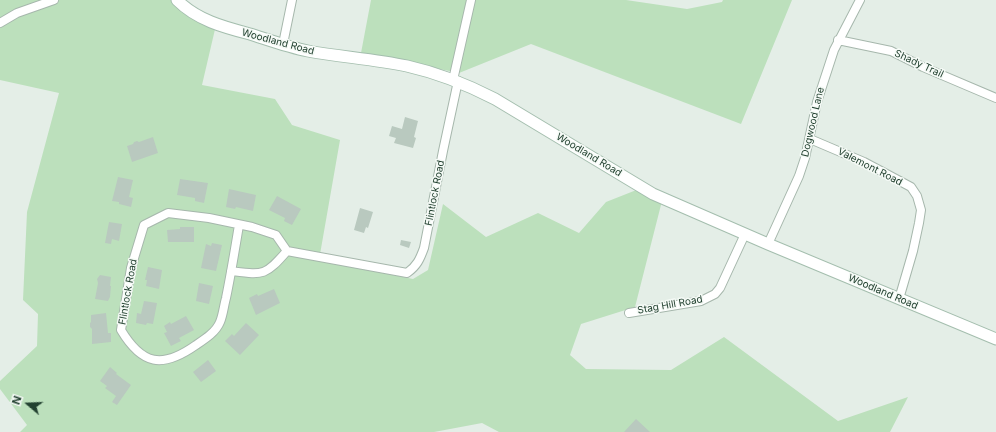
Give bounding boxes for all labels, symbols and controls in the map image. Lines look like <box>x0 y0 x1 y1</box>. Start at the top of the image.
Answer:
street label: Woodland Road <box>240 27 316 57</box>
street label: Shady Trail <box>893 47 945 81</box>
street label: Dogwood Lane <box>799 86 827 158</box>
street label: Woodland Road <box>554 131 624 179</box>
street label: Valemont Road <box>836 146 904 188</box>
street label: Flintlock Road <box>423 159 447 227</box>
street label: Flintlock Road <box>116 258 140 326</box>
street label: Woodland Road <box>846 272 920 312</box>
street label: Stag Hill Road <box>636 293 704 317</box>
north arrow <box>8 384 48 424</box>
text: N <box>9 394 25 406</box>

